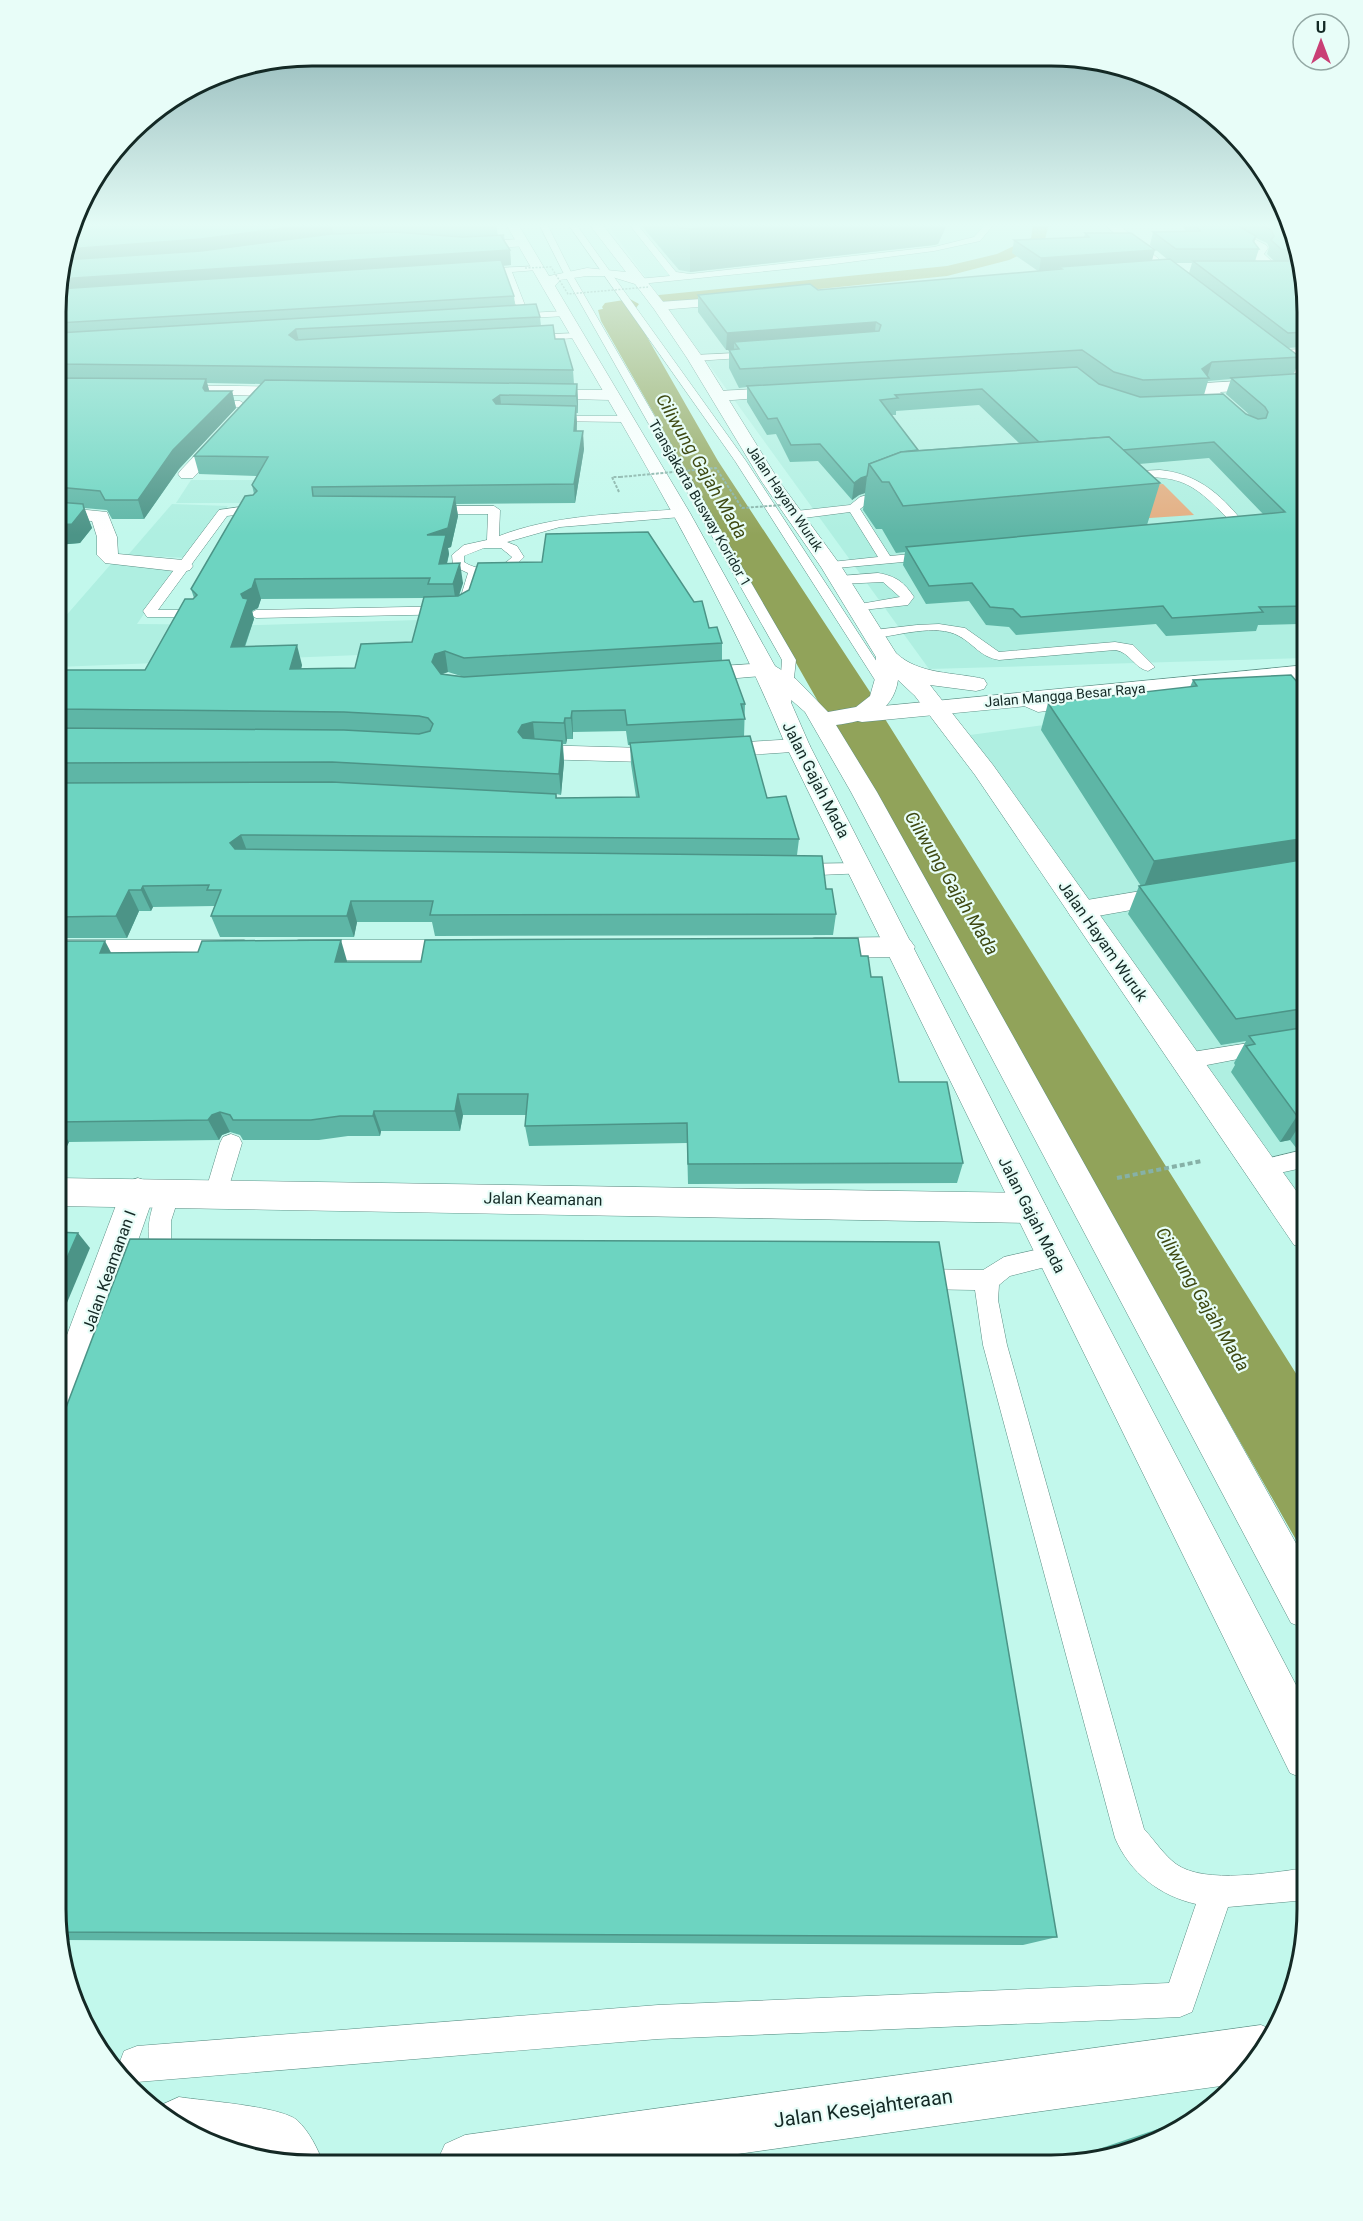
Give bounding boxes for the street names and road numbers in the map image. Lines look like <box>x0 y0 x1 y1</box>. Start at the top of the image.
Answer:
street label: Transjakarta Busway Koridor 1 <box>646 417 754 589</box>
street label: Jalan Hayam Wuruk <box>744 442 827 555</box>
street label: Jalan Mangga Besar Raya <box>984 680 1146 710</box>
street label: Jalan Gajah Mada <box>778 719 854 841</box>
street label: Jalan Hayam Wuruk <box>1054 877 1152 1005</box>
street label: Jalan Gajah Mada <box>994 1154 1070 1276</box>
street label: Jalan Keamanan <box>483 1188 603 1210</box>
street label: Jalan Keamanan I <box>78 1208 140 1334</box>
street label: Jalan Kesejahteraan <box>772 2084 954 2132</box>

